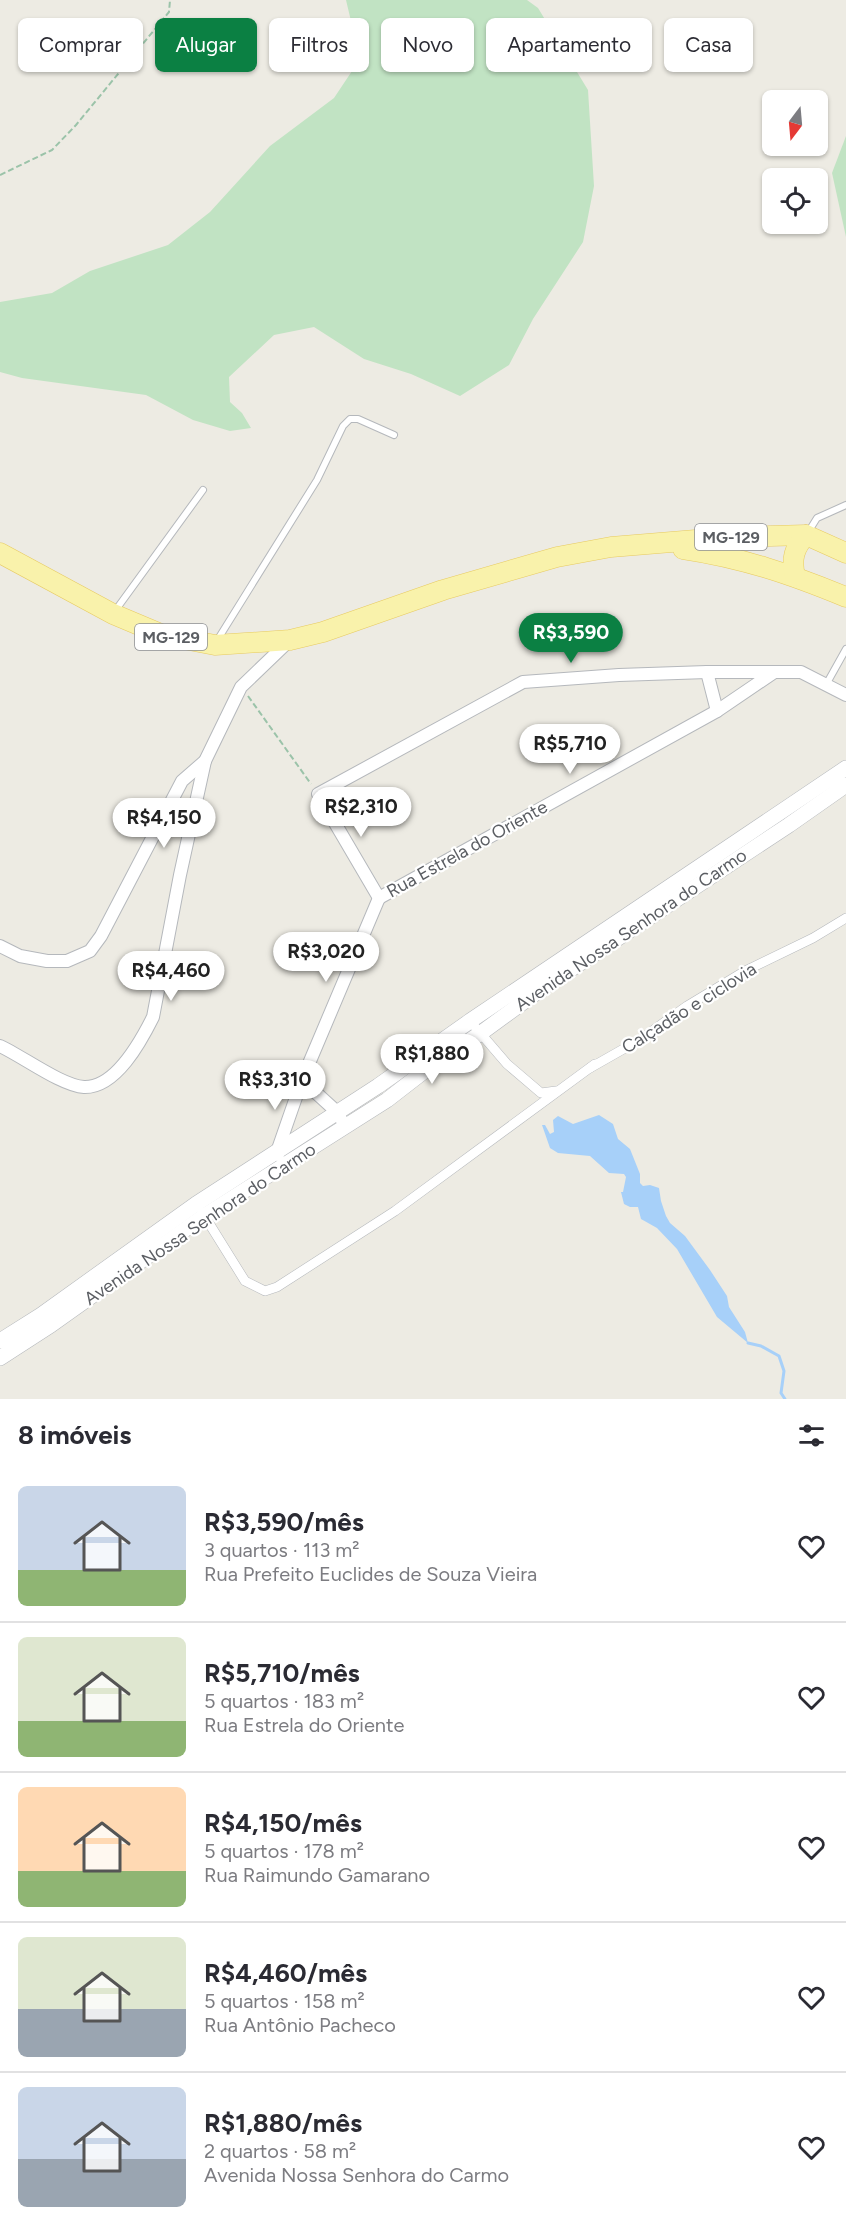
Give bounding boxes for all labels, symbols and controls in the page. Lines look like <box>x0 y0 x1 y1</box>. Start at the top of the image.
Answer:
chip: Comprar <box>18 18 143 72</box>
chip: Alugar <box>155 18 257 72</box>
chip: Filtros <box>269 18 369 72</box>
chip: Novo <box>381 18 474 72</box>
chip: Apartamento <box>486 18 652 72</box>
chip: Casa <box>664 18 753 72</box>
north arrow <box>762 90 828 156</box>
map controls <box>762 90 828 234</box>
button: locate <box>762 168 828 234</box>
road number: MG-129 <box>695 524 767 550</box>
pin: R$3,590 <box>516 613 626 664</box>
text: R$3,590 <box>533 620 609 644</box>
road number: MG-129 <box>135 624 207 650</box>
pin: R$5,710 <box>515 724 625 775</box>
text: R$5,710 <box>533 731 607 755</box>
pin: R$2,310 <box>306 787 416 838</box>
text: R$2,310 <box>324 794 398 818</box>
street label: Rua Estrela do Oriente <box>383 796 551 902</box>
pin: R$4,150 <box>109 798 219 849</box>
text: R$4,150 <box>127 805 201 829</box>
street label: Avenida Nossa Senhora do Carmo <box>511 844 751 1016</box>
pin: R$3,020 <box>271 932 381 983</box>
text: R$3,020 <box>287 939 365 963</box>
pin: R$4,460 <box>116 951 226 1002</box>
text: R$4,460 <box>132 958 211 982</box>
street label: Calçadão e ciclovia <box>618 958 760 1058</box>
pin: R$1,880 <box>377 1034 487 1085</box>
text: R$1,880 <box>395 1041 470 1065</box>
pin: R$3,310 <box>220 1060 330 1111</box>
text: R$3,310 <box>239 1067 311 1091</box>
street label: Avenida Nossa Senhora do Carmo <box>80 1138 320 1310</box>
text: 8 imóveis <box>18 1419 132 1451</box>
icon: filters <box>795 1419 828 1452</box>
text: R$3,590/mês <box>204 1506 364 1538</box>
icon: home <box>66 1510 138 1582</box>
icon: heart <box>795 1530 828 1563</box>
text: 3 quartos · 113 m² <box>204 1538 359 1562</box>
text: Rua Prefeito Euclides de Souza Vieira <box>204 1562 537 1586</box>
text: R$5,710/mês <box>204 1657 360 1689</box>
icon: home <box>66 1661 138 1733</box>
icon: heart <box>795 1681 828 1714</box>
text: 5 quartos · 183 m² <box>204 1689 364 1713</box>
text: Rua Estrela do Oriente <box>204 1713 404 1737</box>
text: R$4,150/mês <box>204 1807 362 1839</box>
icon: home <box>66 1811 138 1883</box>
icon: heart <box>795 1831 828 1864</box>
text: 5 quartos · 178 m² <box>204 1839 364 1863</box>
text: Rua Raimundo Gamarano <box>204 1863 430 1887</box>
text: R$4,460/mês <box>204 1957 367 1989</box>
icon: home <box>66 1961 138 2033</box>
icon: heart <box>795 1981 828 2014</box>
text: 5 quartos · 158 m² <box>204 1989 365 2013</box>
text: Rua Antônio Pacheco <box>204 2013 396 2037</box>
text: R$1,880/mês <box>204 2107 362 2139</box>
icon: home <box>66 2111 138 2183</box>
icon: heart <box>795 2131 828 2164</box>
text: 2 quartos · 58 m² <box>204 2139 356 2163</box>
text: Avenida Nossa Senhora do Carmo <box>204 2163 509 2187</box>

